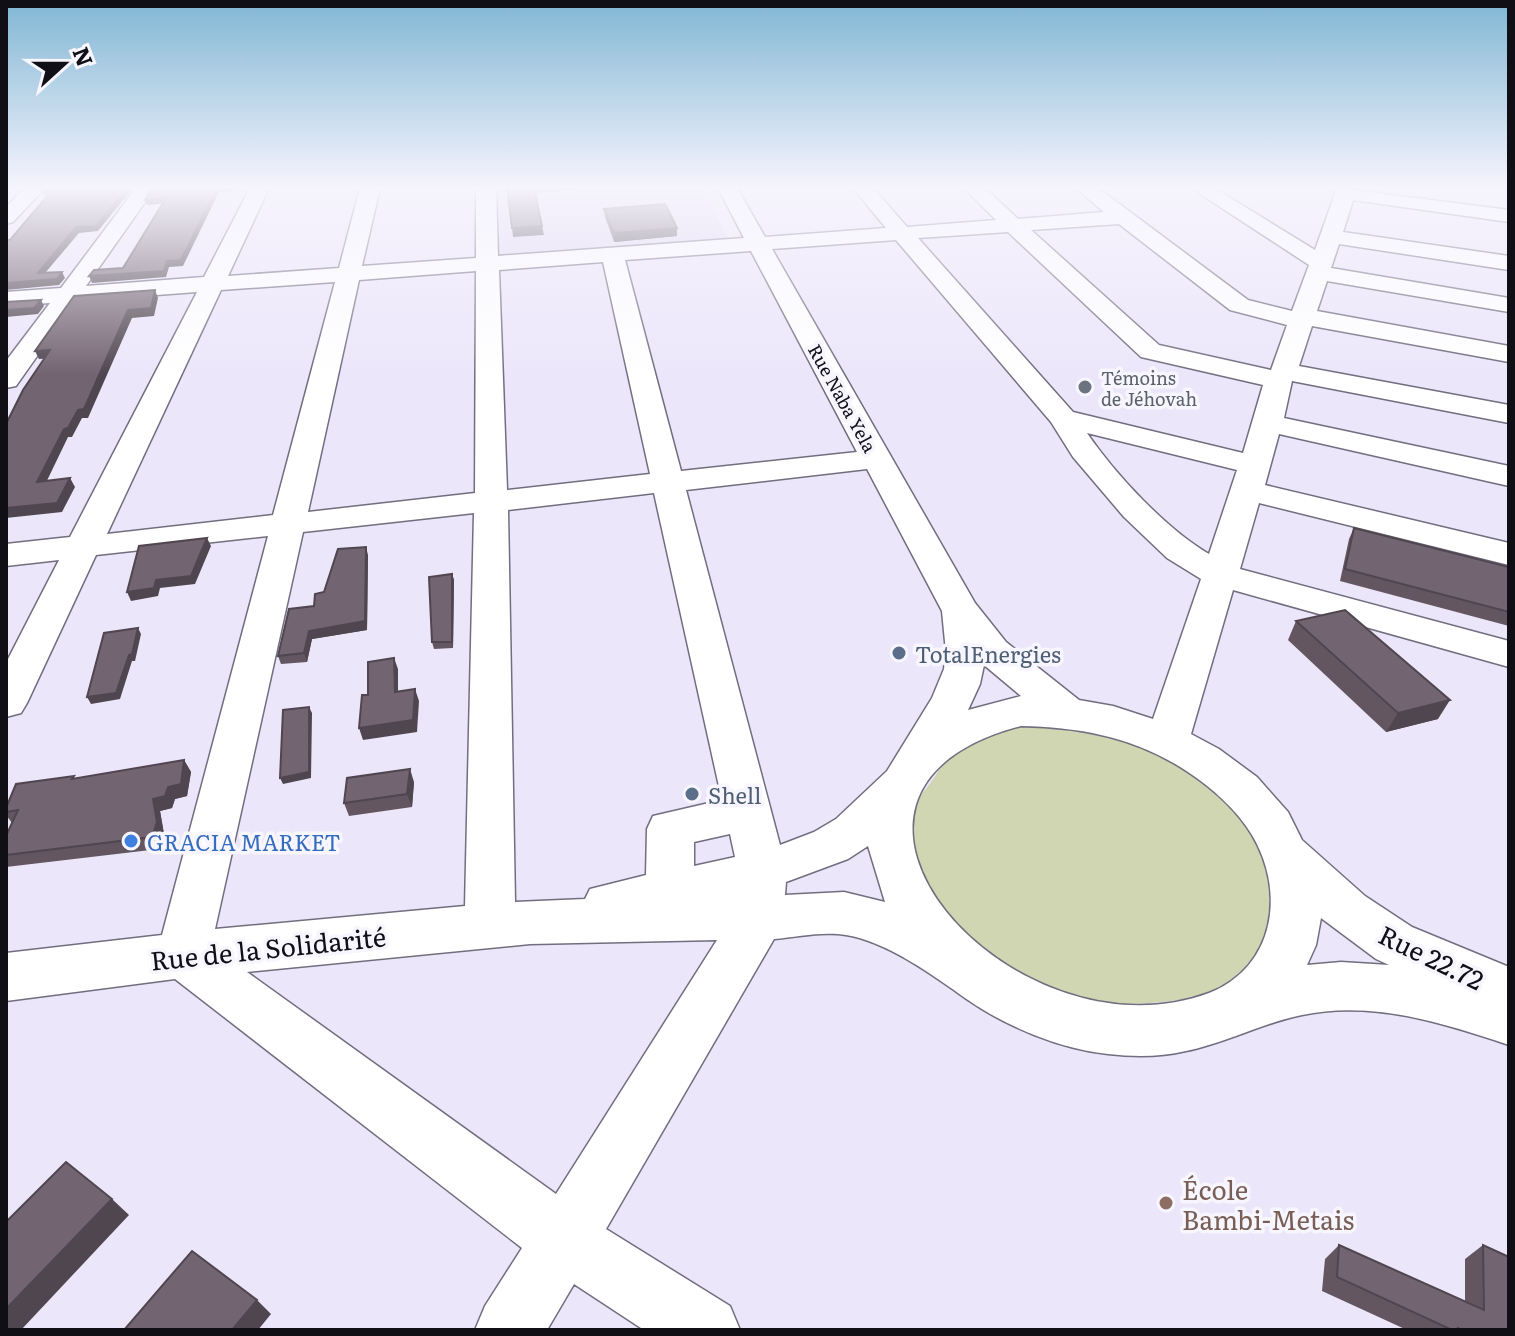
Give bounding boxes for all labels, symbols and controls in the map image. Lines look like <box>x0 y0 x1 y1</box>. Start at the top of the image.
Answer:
north arrow <box>24 24 104 104</box>
text: N <box>65 42 103 71</box>
street label: Rue Naba Yela <box>802 339 884 457</box>
place label: Témoins de Jéhovah <box>1101 364 1197 412</box>
marker: Témoins de Jéhovah <box>1076 378 1094 396</box>
place label: TotalEnergies <box>915 637 1061 670</box>
marker: TotalEnergies <box>890 644 908 662</box>
place label: Shell <box>708 778 761 811</box>
marker: Shell <box>683 785 701 803</box>
place label: GRACIA MARKET <box>147 825 341 858</box>
marker: GRACIA MARKET <box>122 832 140 850</box>
street label: Rue 22.72 <box>1373 914 1491 998</box>
street label: Rue de la Solidarité <box>148 915 388 979</box>
place label: École Bambi-Metais <box>1182 1169 1354 1238</box>
marker: École Bambi-Metais <box>1157 1194 1175 1212</box>

